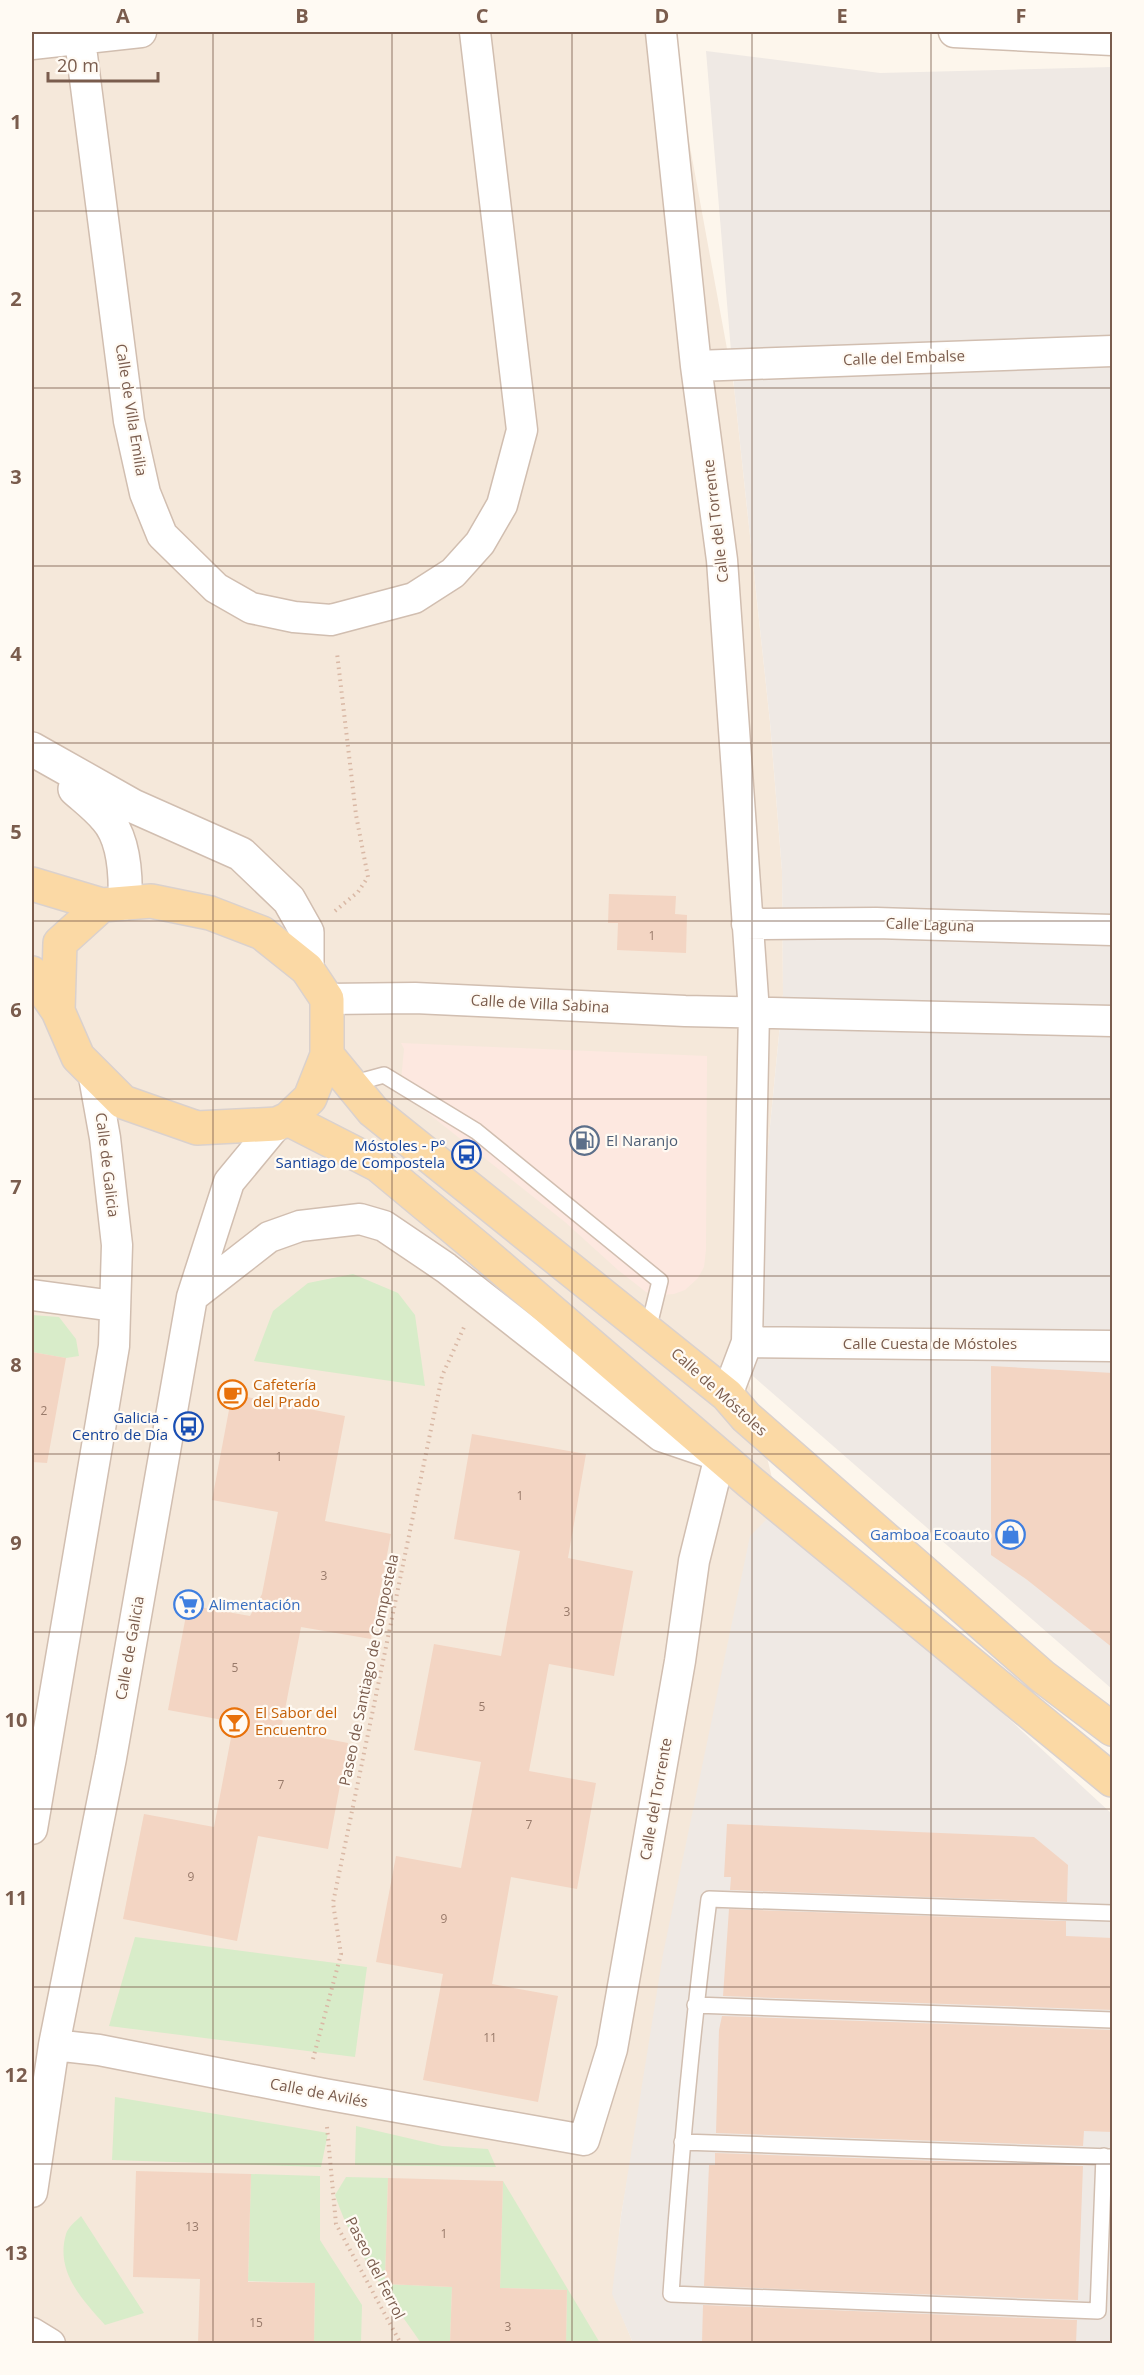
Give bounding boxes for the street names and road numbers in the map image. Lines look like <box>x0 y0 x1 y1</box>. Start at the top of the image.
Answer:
street label: Calle de Villa Emilia <box>112 342 152 477</box>
street label: Calle del Embalse <box>843 345 965 369</box>
street label: Calle del Torrente <box>698 458 732 584</box>
street label: Calle Laguna <box>885 912 975 936</box>
street label: Calle de Villa Sabina <box>470 989 610 1017</box>
street label: Calle de Galicia <box>92 1111 124 1218</box>
street label: Calle Cuesta de Móstoles <box>843 1333 1017 1353</box>
street label: Calle de Móstoles <box>667 1343 772 1440</box>
street label: Paseo de Santiago de Compostela <box>334 1552 402 1788</box>
street label: Calle de Galicia <box>110 1594 148 1701</box>
street label: Calle del Torrente <box>634 1736 676 1862</box>
street label: Calle de Avilés <box>269 2073 370 2111</box>
street label: Paseo del Ferrol <box>341 2213 410 2322</box>

